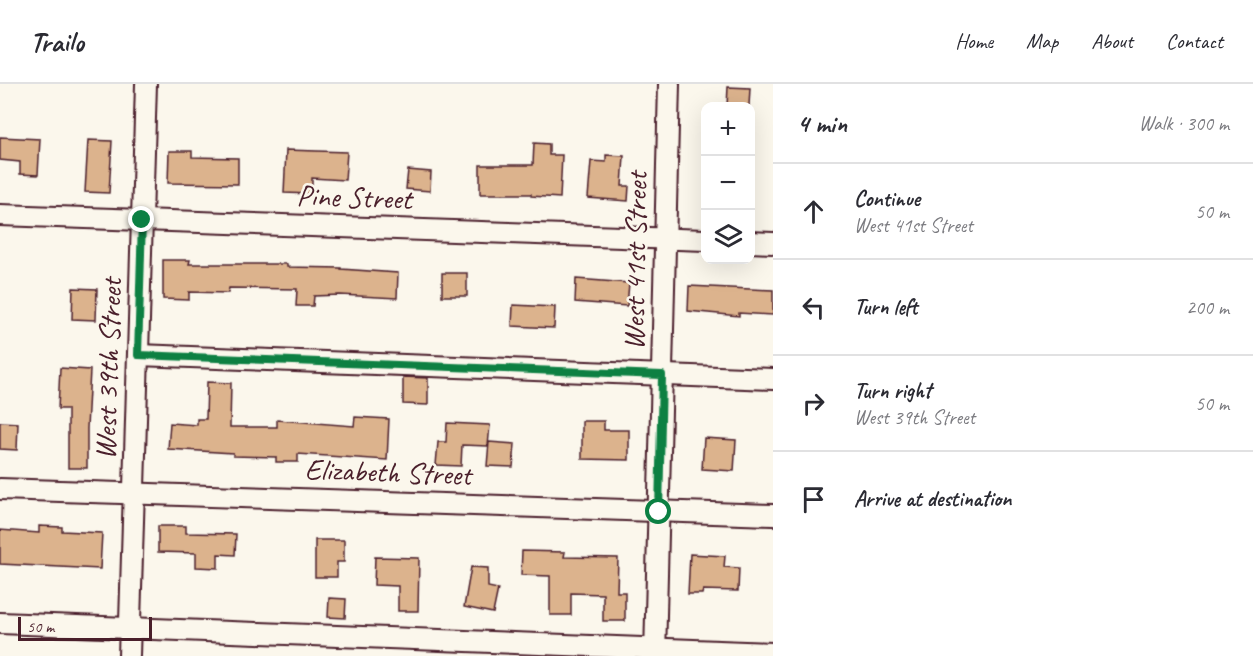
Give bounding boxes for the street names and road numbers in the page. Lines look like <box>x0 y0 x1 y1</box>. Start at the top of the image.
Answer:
street label: West 41st Street <box>614 168 656 350</box>
street label: Pine Street <box>296 176 415 218</box>
street label: West 39th Street <box>86 275 130 460</box>
street label: Elizabeth Street <box>304 450 475 494</box>

